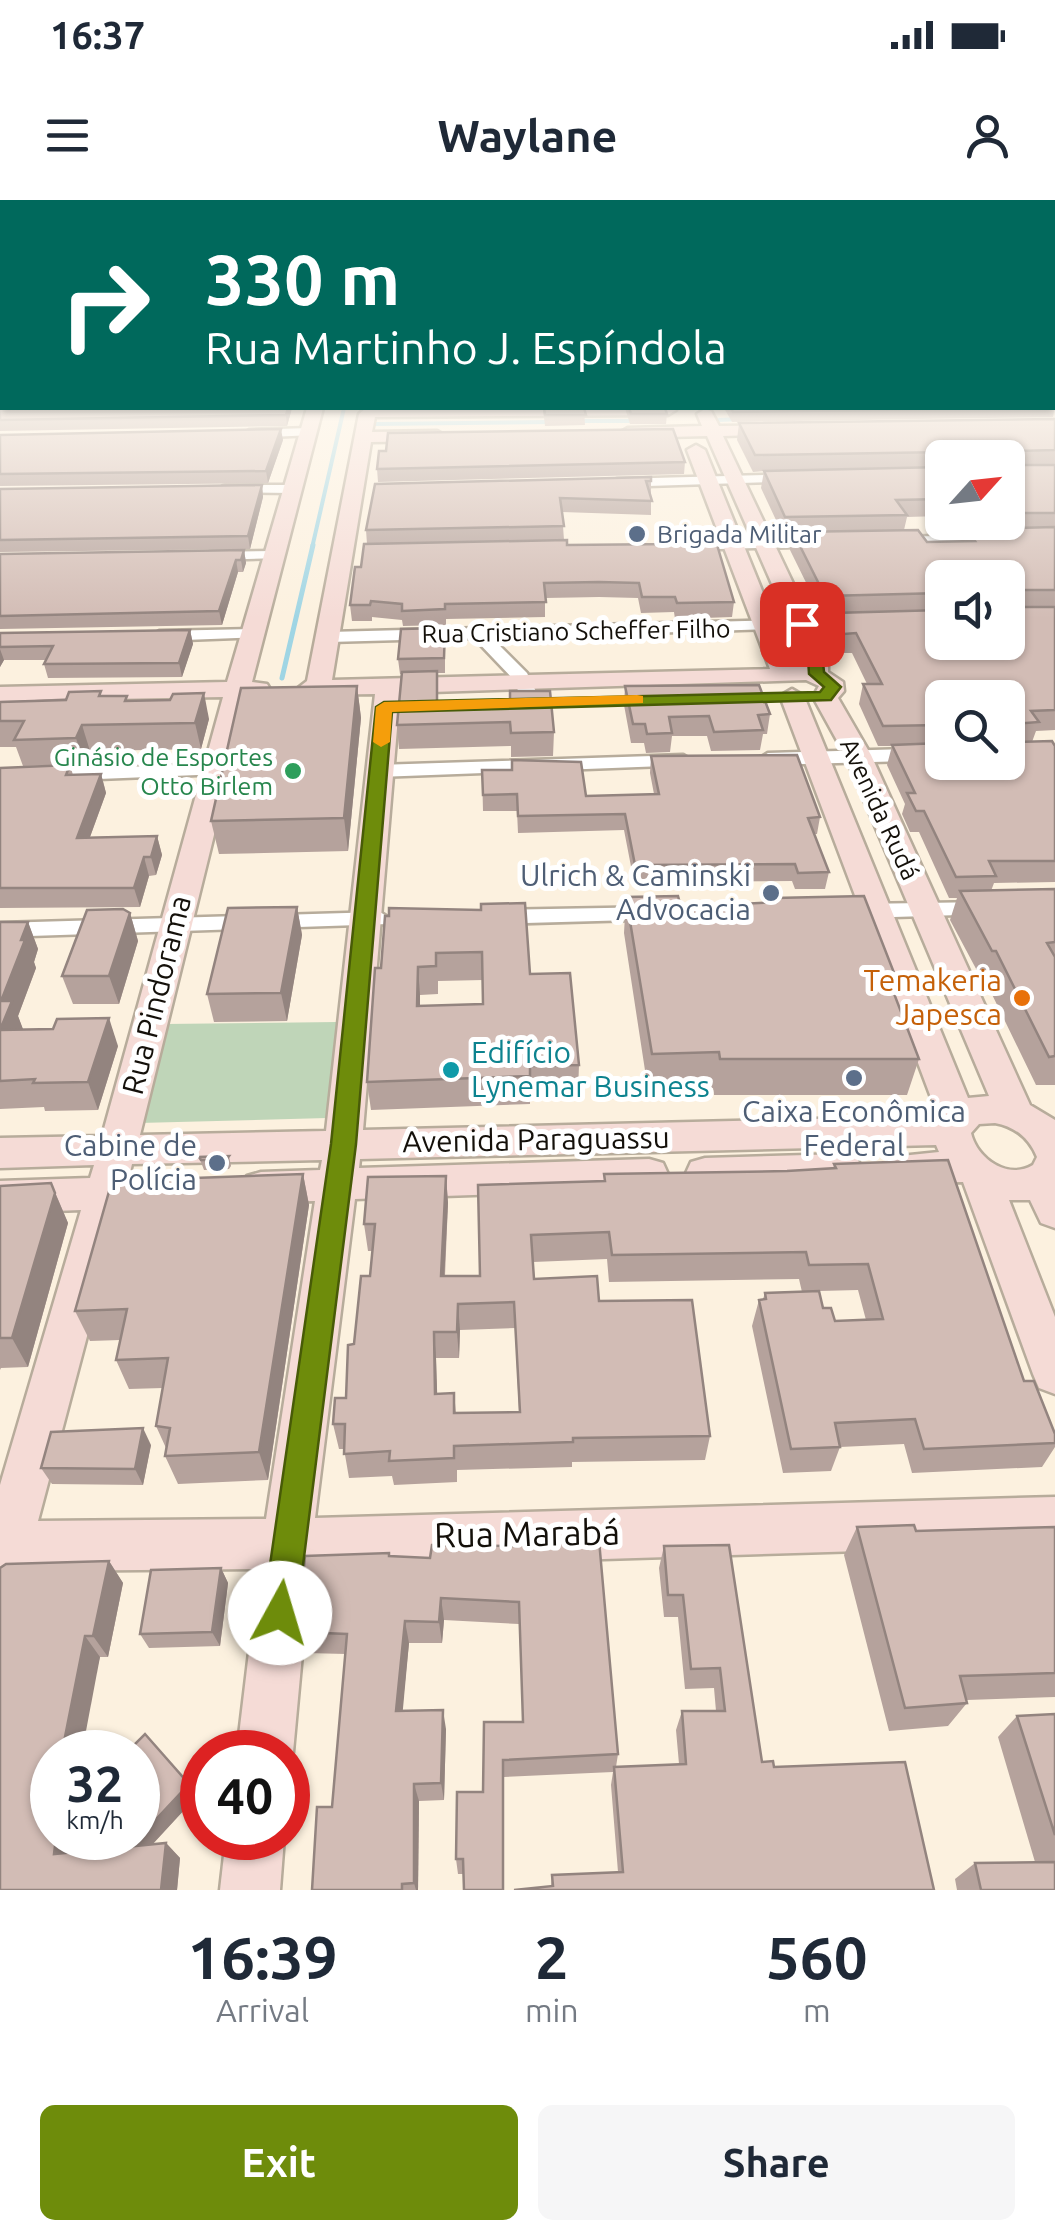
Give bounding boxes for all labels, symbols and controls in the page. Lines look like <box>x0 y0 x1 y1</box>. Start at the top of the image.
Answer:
text: 16:37 <box>50 14 145 56</box>
icon: menu <box>40 108 95 163</box>
icon: person <box>960 108 1015 163</box>
text: Waylane <box>438 110 617 161</box>
icon: right <box>40 240 170 370</box>
text: 330 m <box>205 240 400 318</box>
text: Rua Martinho J. Espíndola <box>205 322 727 373</box>
north arrow <box>925 440 1025 540</box>
map controls <box>925 440 1025 780</box>
place label: Brigada Militar <box>657 520 822 548</box>
marker: Brigada Militar <box>626 523 648 545</box>
button: sound <box>925 560 1025 660</box>
pin <box>760 582 845 667</box>
icon: arrive <box>775 597 830 652</box>
street label: Rua Cristiano Scheffer Filho <box>421 614 731 648</box>
button: search <box>925 680 1025 780</box>
street label: Avenida Rudá <box>835 734 925 884</box>
place label: Ginásio de Esportes Otto Birlem <box>54 743 273 800</box>
marker: Ginásio de Esportes Otto Birlem <box>282 760 304 782</box>
place label: Ulrich & Caminski Advocacia <box>520 858 751 926</box>
marker: Ulrich & Caminski Advocacia <box>760 882 782 904</box>
street label: Rua Pindorama <box>115 892 197 1098</box>
place label: Temakeria Japesca <box>864 963 1002 1031</box>
marker: Temakeria Japesca <box>1011 987 1033 1009</box>
place label: Edifício Lynemar Business <box>471 1035 710 1103</box>
marker: Edifício Lynemar Business <box>440 1059 462 1081</box>
marker: Caixa Econômica Federal <box>843 1067 865 1089</box>
place label: Caixa Econômica Federal <box>742 1094 966 1162</box>
street label: Avenida Paraguassu <box>402 1120 670 1158</box>
place label: Cabine de Polícia <box>64 1128 197 1196</box>
marker: Cabine de Polícia <box>206 1152 228 1174</box>
street label: Rua Marabá <box>434 1511 620 1555</box>
position arrow <box>228 1561 332 1665</box>
speed limit sign: 40 <box>180 1730 310 1860</box>
text: 32 <box>67 1755 123 1811</box>
text: km/h <box>66 1806 124 1834</box>
text: 16:39 <box>187 1923 338 1990</box>
text: 2 <box>535 1923 569 1990</box>
text: 560 <box>766 1923 868 1990</box>
text: Arrival <box>216 1992 309 2028</box>
text: min <box>525 1992 579 2028</box>
text: m <box>803 1992 831 2028</box>
button: Exit <box>40 2105 518 2220</box>
button: Share <box>538 2105 1015 2220</box>

